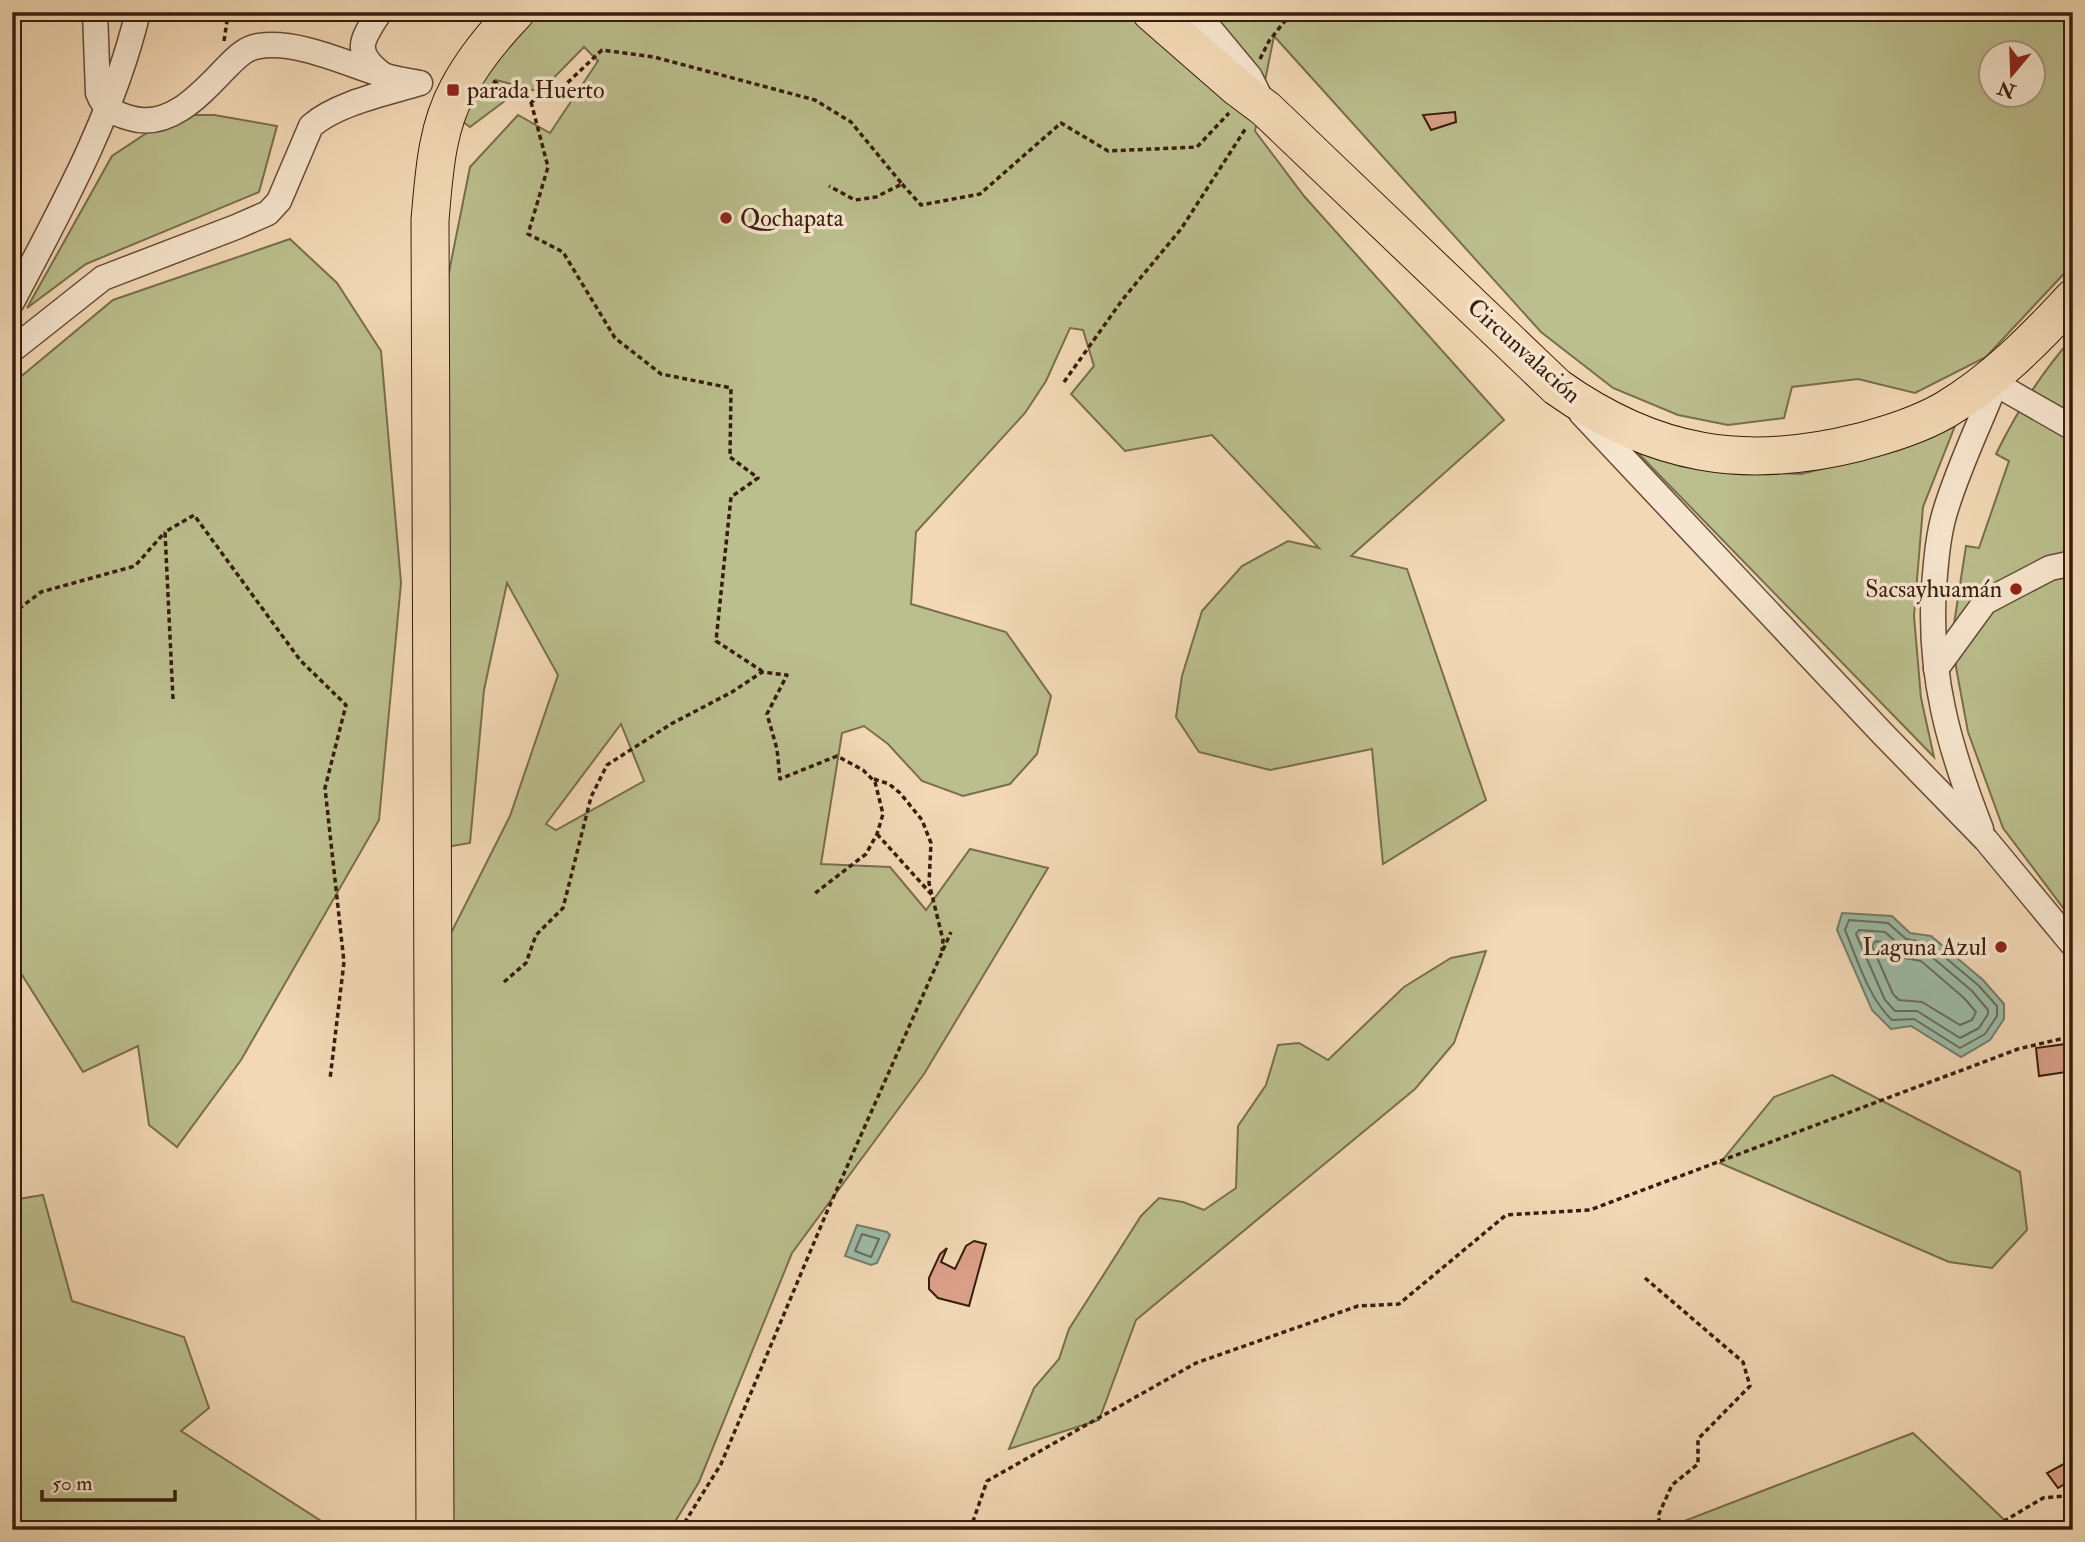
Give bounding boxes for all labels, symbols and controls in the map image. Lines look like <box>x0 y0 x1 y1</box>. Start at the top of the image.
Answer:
north arrow <box>1976 38 2046 108</box>
place label: parada Huerto <box>466 75 605 106</box>
text: N <box>1994 75 2020 104</box>
marker: parada Huerto <box>445 82 461 98</box>
place label: Qochapata <box>740 203 845 234</box>
marker: Qochapata <box>718 210 734 226</box>
street label: Circunvalación <box>1461 292 1587 410</box>
place label: Sacsayhuamán <box>1865 574 2002 605</box>
marker: Sacsayhuamán <box>2008 581 2024 597</box>
place label: Laguna Azul <box>1863 932 1987 963</box>
marker: Laguna Azul <box>1993 939 2009 955</box>
scale bar <box>42 1458 175 1502</box>
text: 50 m <box>52 1470 93 1497</box>

